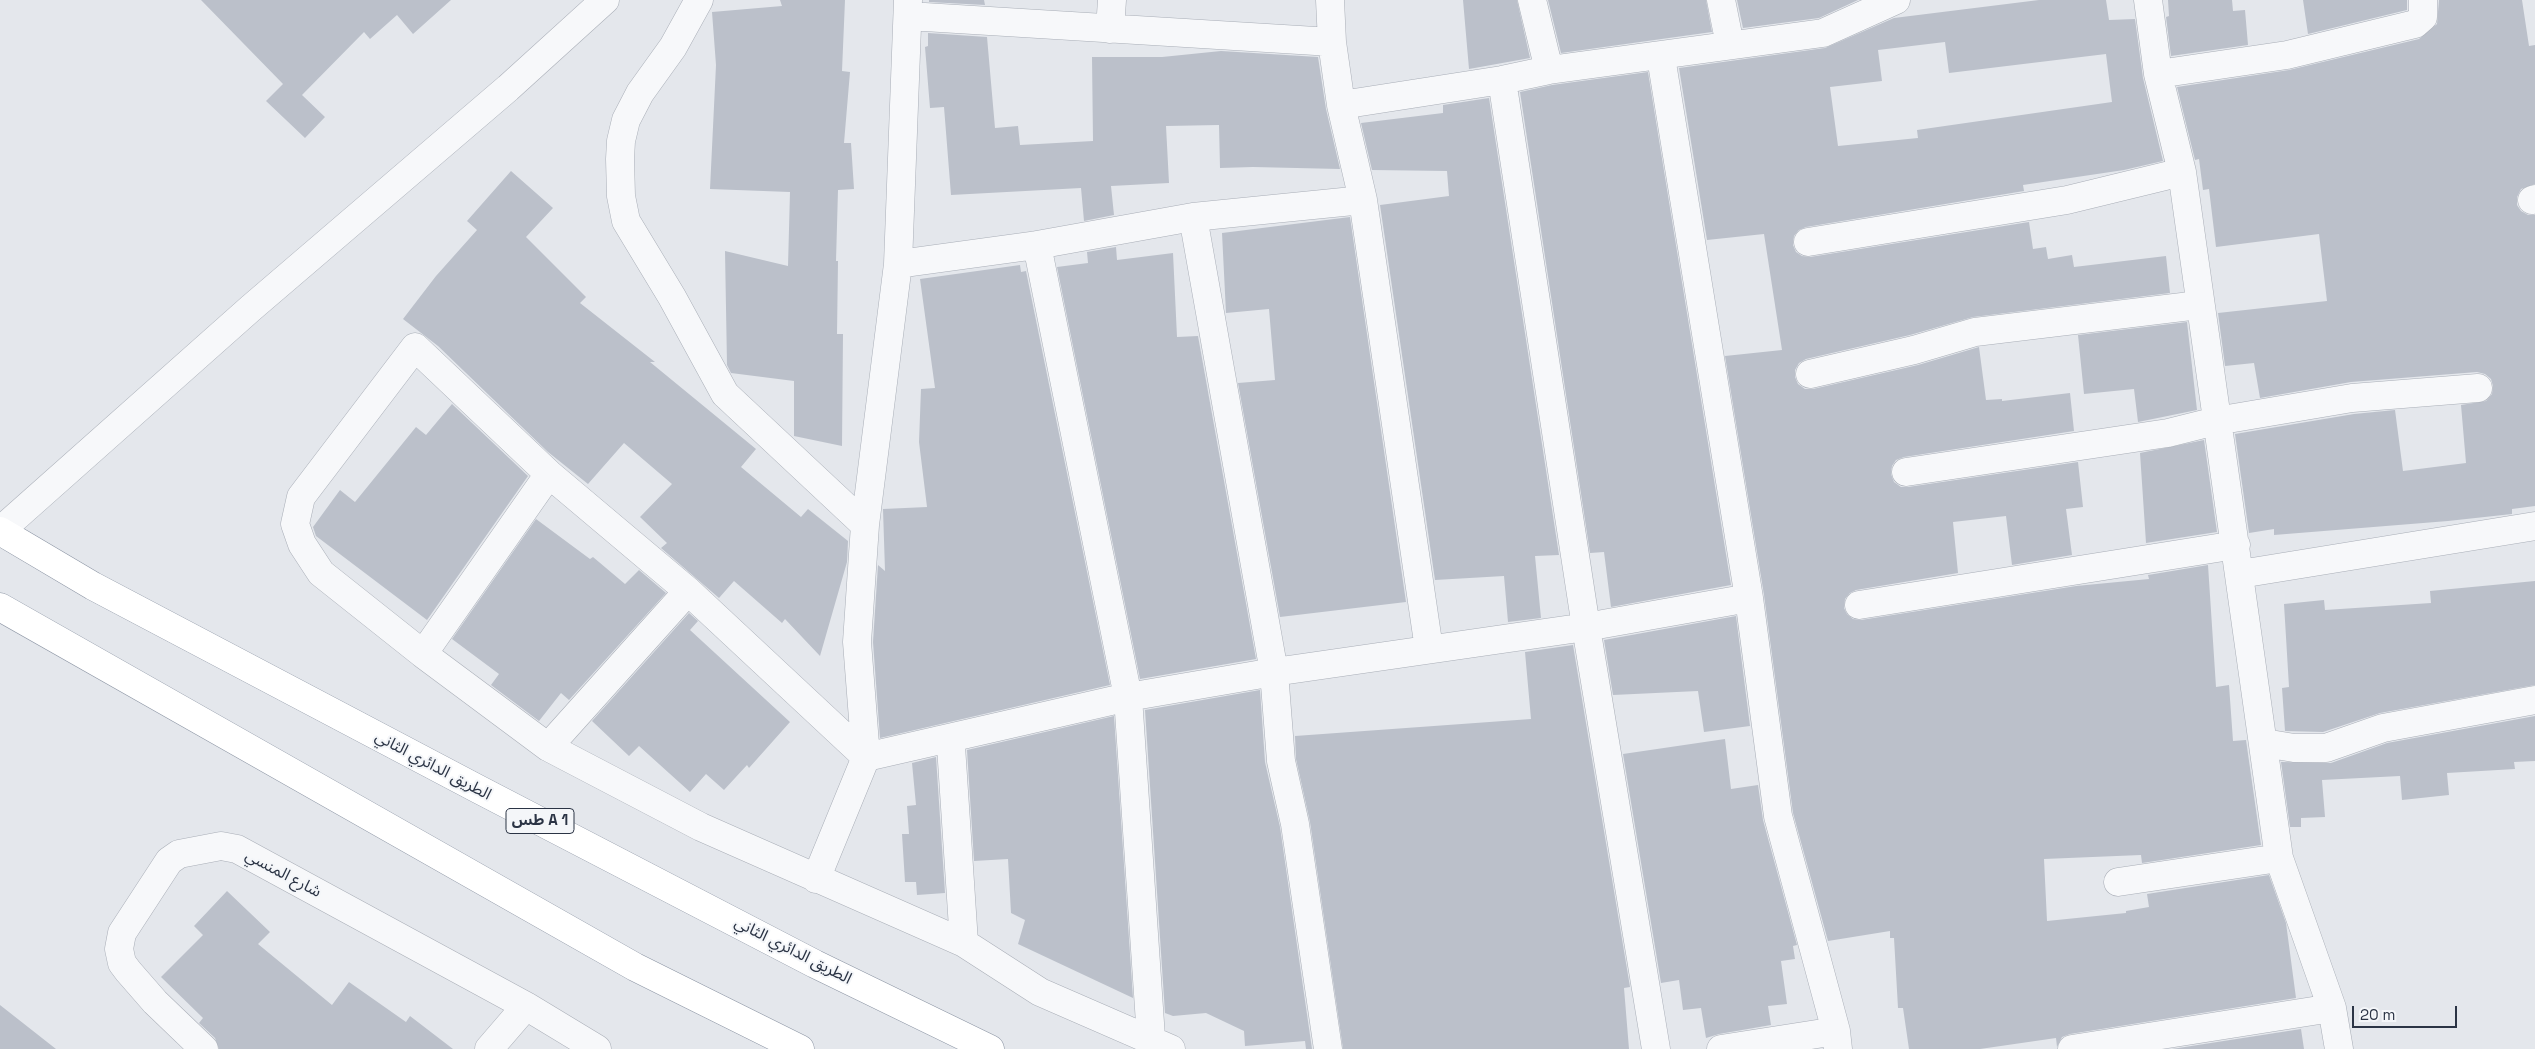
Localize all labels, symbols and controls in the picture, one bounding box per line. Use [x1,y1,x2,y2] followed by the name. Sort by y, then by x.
[372,727,494,805] street label: الطريق الدائري الثاني
[506,808,574,834] road number: طس A 1
[242,846,324,902] street label: شارع المنسي
[731,913,855,989] street label: الطريق الدائري الثاني
[2355,996,2460,1028] scale bar
[2360,1005,2395,1024] text: 20 m

